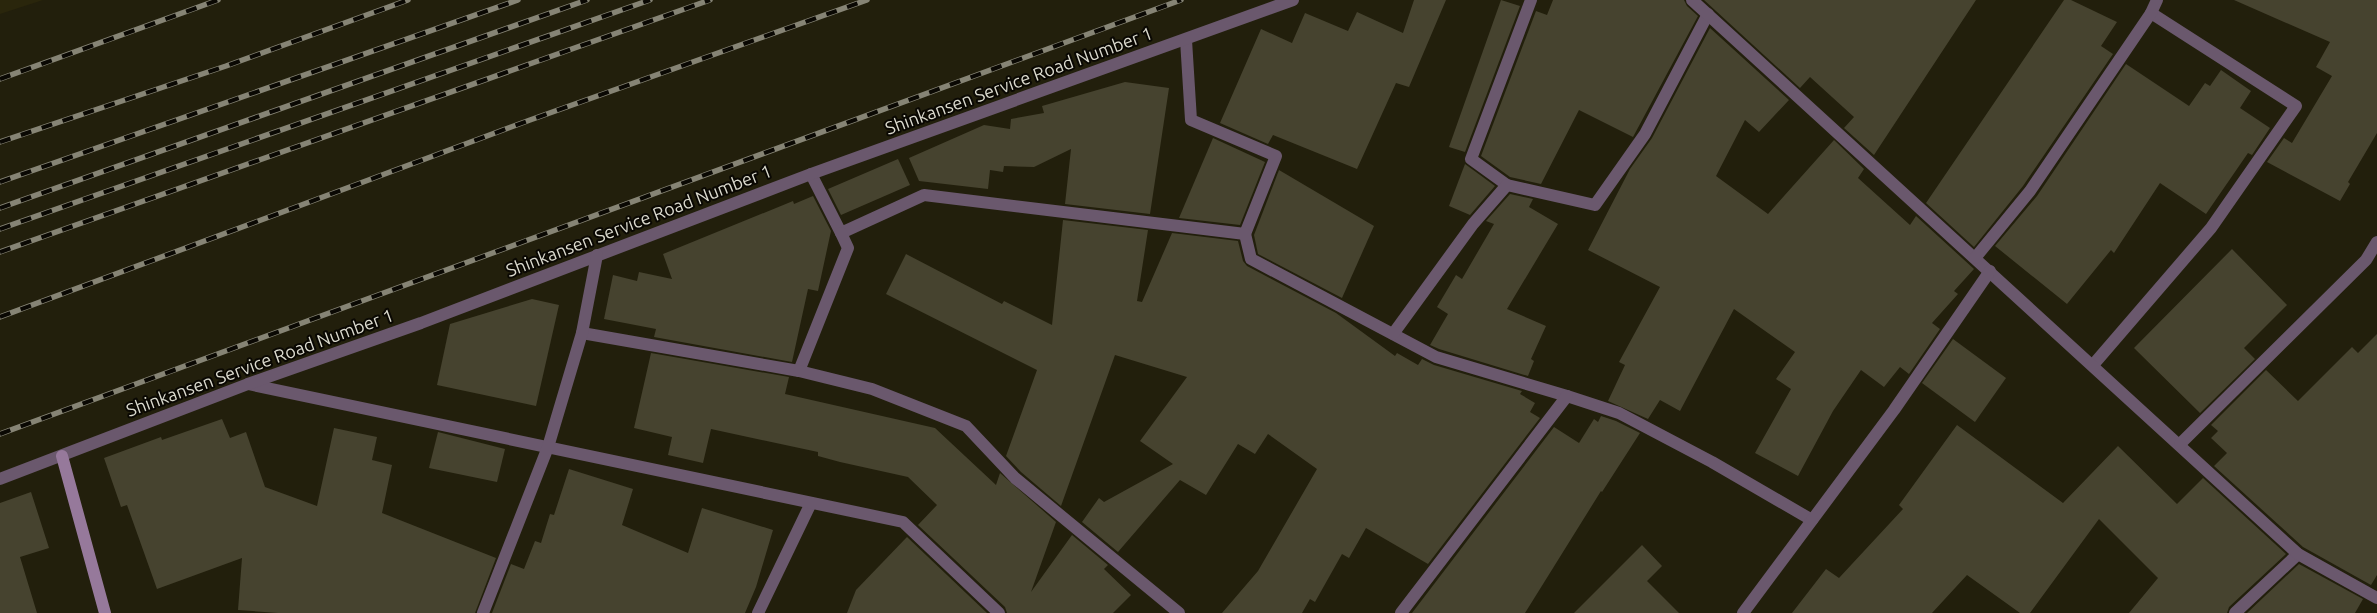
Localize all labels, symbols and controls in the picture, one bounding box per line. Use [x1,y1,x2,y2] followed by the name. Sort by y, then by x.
[882,22,1155,138] street label: Shinkansen Service Road Number 1
[503,160,774,280] street label: Shinkansen Service Road Number 1
[123,304,396,420] street label: Shinkansen Service Road Number 1

